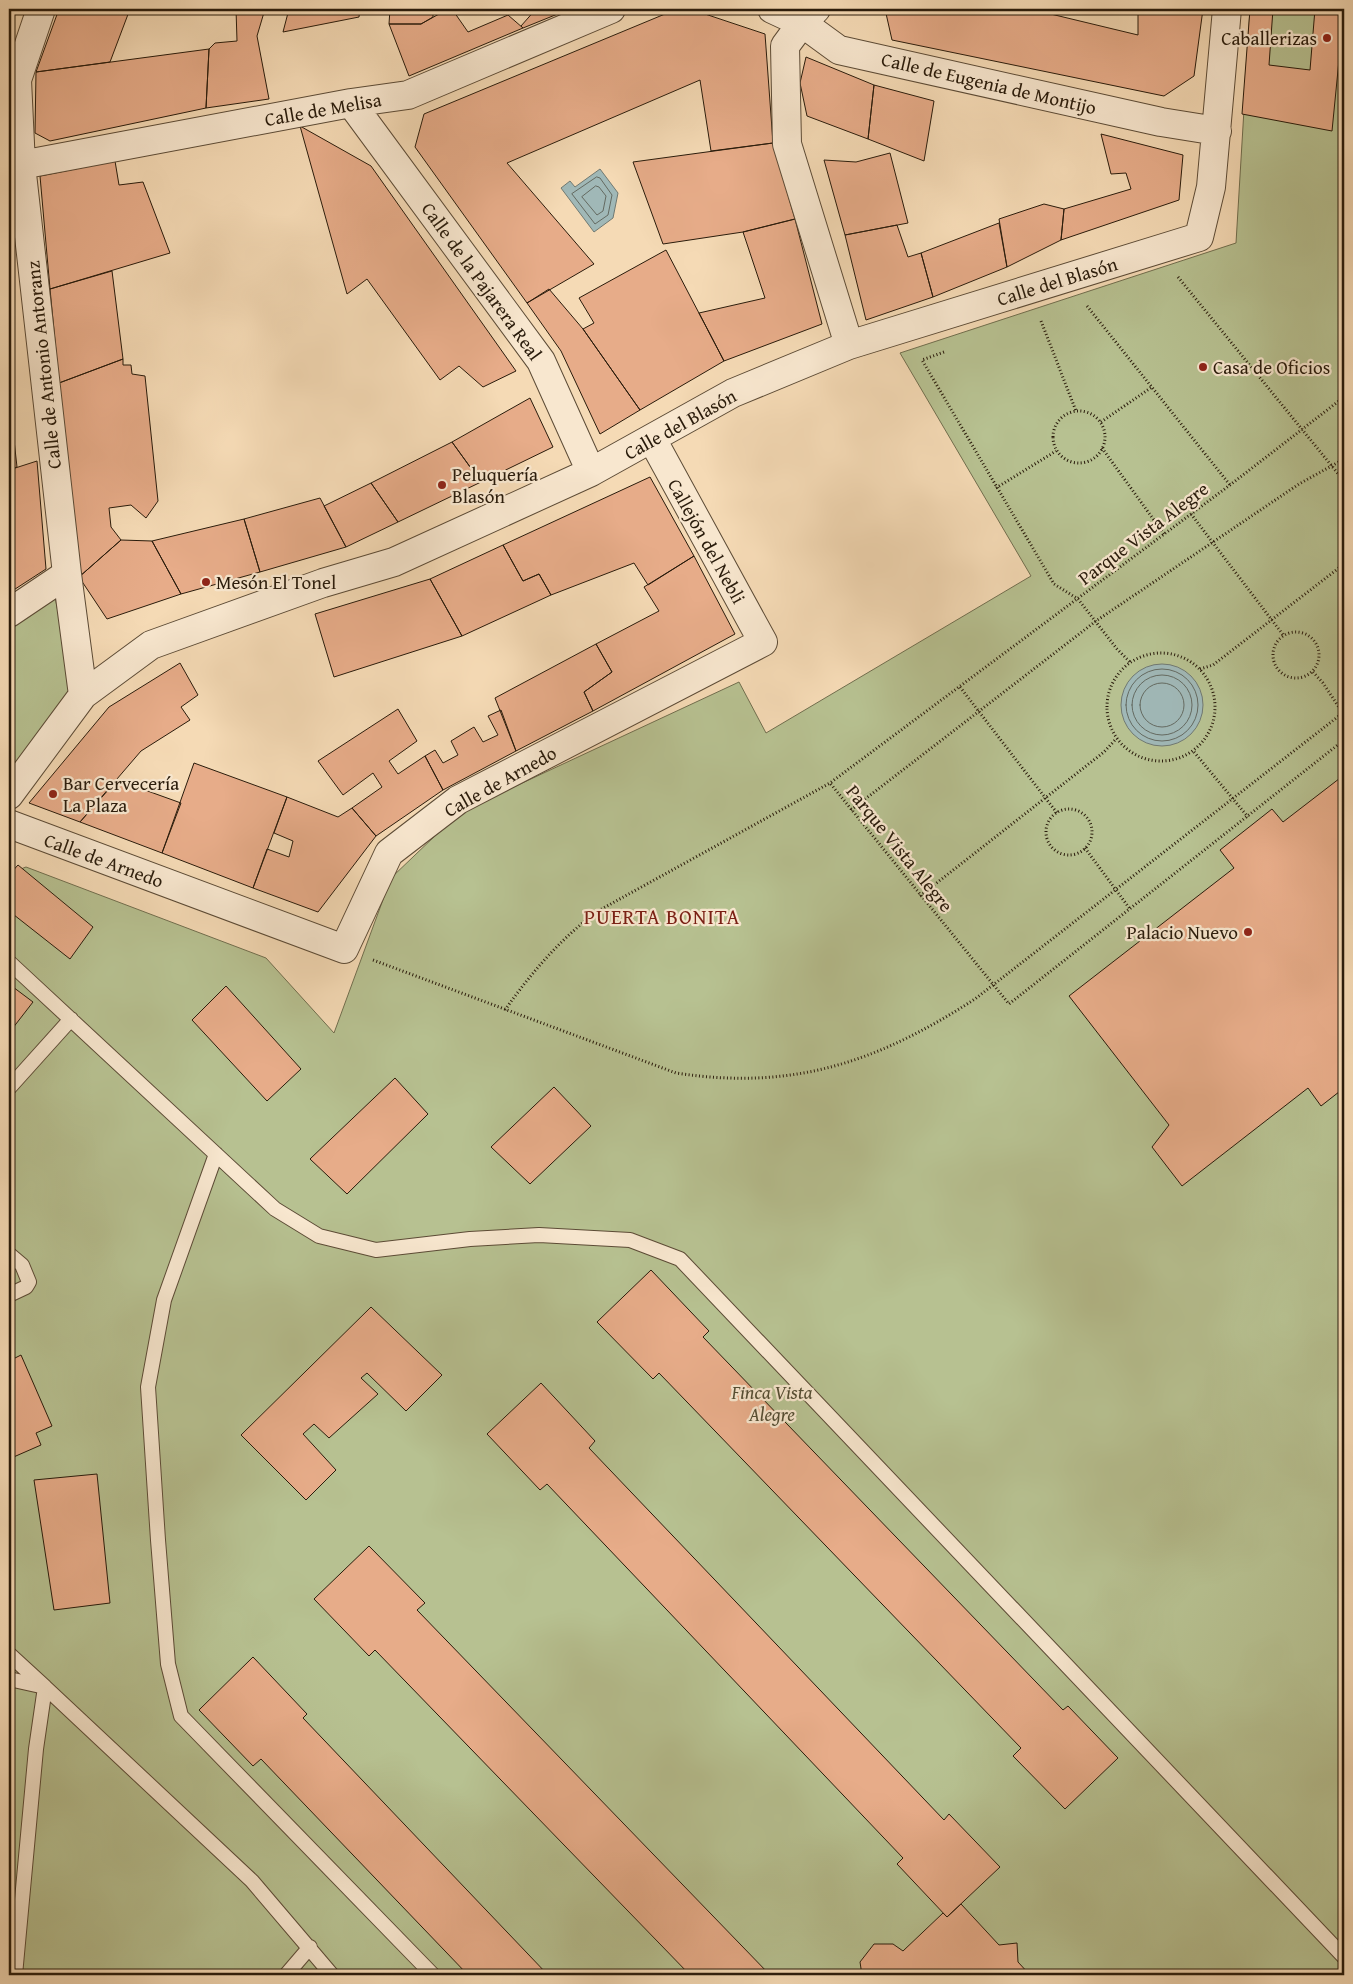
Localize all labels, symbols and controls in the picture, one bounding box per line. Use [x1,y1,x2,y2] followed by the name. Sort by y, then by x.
[1221,24,1317,52] place label: Caballerizas
[1321,32,1333,44] marker: Caballerizas
[879,45,1099,121] street label: Calle de Eugenia de Montijo
[262,85,384,133] street label: Calle de Melisa
[415,196,549,366] street label: Calle de la Pajarera Real
[993,249,1121,313] street label: Calle del Blasón
[18,260,68,470] street label: Calle de Antonio Antoranz
[1213,353,1330,381] place label: Casa de Oficios
[1197,361,1209,373] marker: Casa de Oficios
[619,381,742,466] street label: Calle del Blasón
[452,460,538,510] place label: Peluquería Blasón
[661,473,753,609] street label: Callejón del Nebli
[1072,475,1214,591] street label: Parque Vista Alegre
[436,479,448,491] marker: Peluquería Blasón
[216,568,336,596] place label: Mesón El Tonel
[200,576,212,588] marker: Mesón El Tonel
[439,738,561,824] street label: Calle de Arnedo
[63,769,179,819] place label: Bar Cervecería La Plaza
[840,778,960,918] street label: Parque Vista Alegre
[47,788,59,800] marker: Bar Cervecería La Plaza
[40,825,168,895] street label: Calle de Arnedo
[584,901,740,932] district label: PUERTA BONITA
[1126,918,1238,946] place label: Palacio Nuevo
[1242,926,1254,938] marker: Palacio Nuevo
[731,1378,813,1428] park label: Finca Vista Alegre

